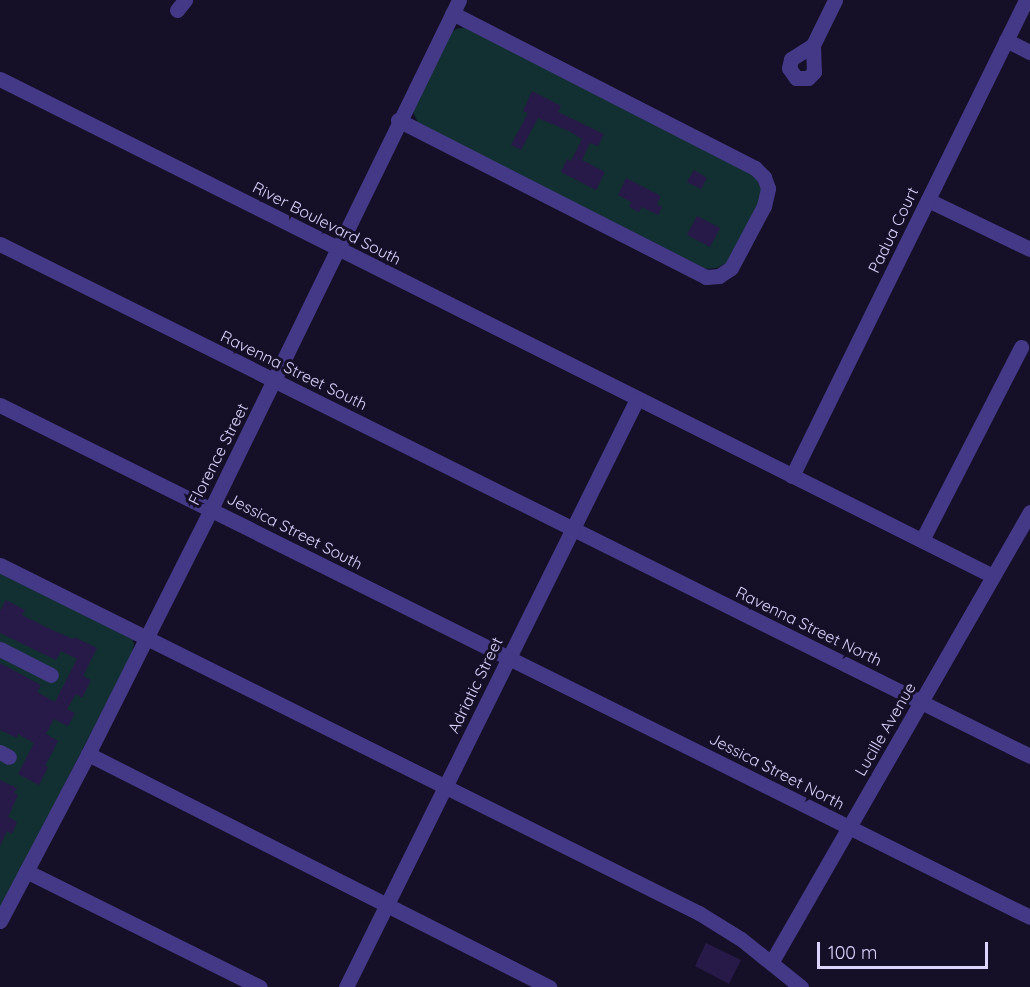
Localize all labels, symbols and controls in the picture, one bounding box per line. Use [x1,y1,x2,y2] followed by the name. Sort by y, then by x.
[250,177,404,269] street label: River Boulevard South
[864,184,922,276] street label: Padua Court
[218,326,370,414] street label: Ravenna Street South
[184,400,252,508] street label: Florence Street
[224,489,366,573] street label: Jessica Street South
[733,582,885,670] street label: Ravenna Street North
[443,634,507,736] street label: Adriatic Street
[851,679,919,779] street label: Lucille Avenue
[706,729,848,813] street label: Jessica Street North
[820,930,991,968] scale bar
[828,941,877,964] text: 100 m

